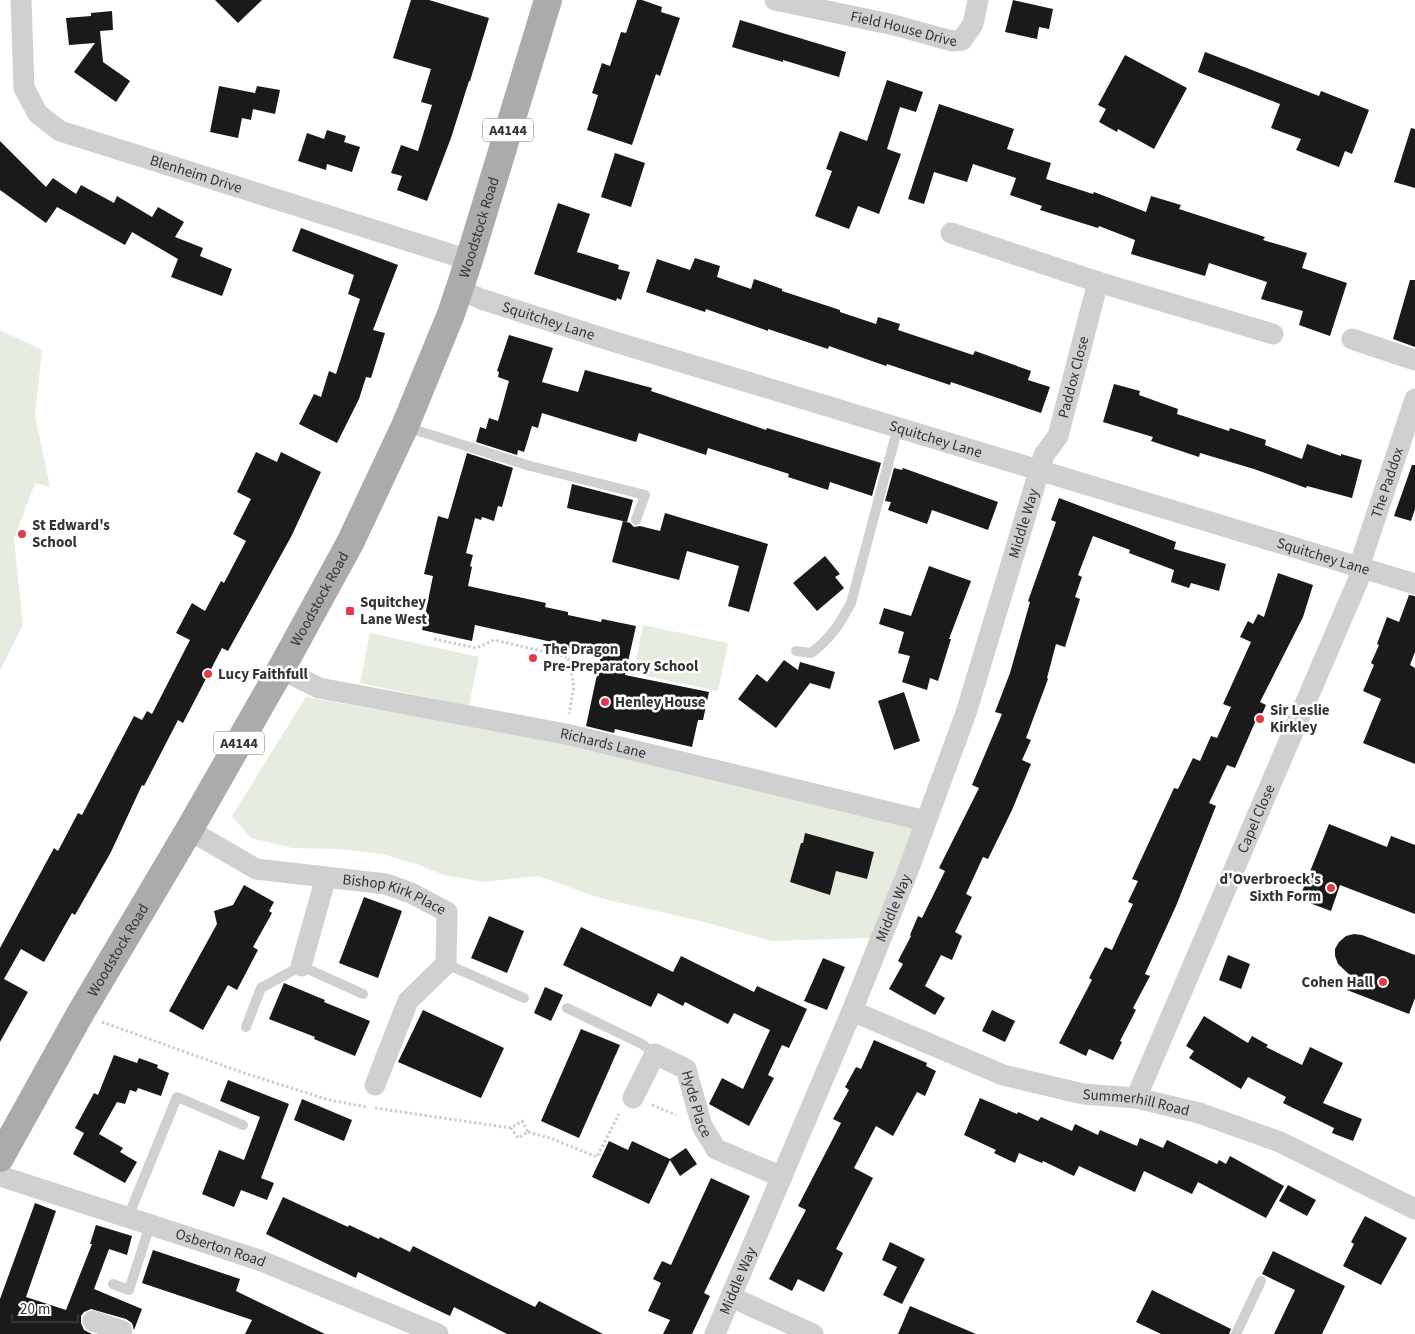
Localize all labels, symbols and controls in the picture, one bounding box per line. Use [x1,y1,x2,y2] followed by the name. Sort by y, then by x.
[848,6,958,52] street label: Field House Drive
[483,118,533,142] road number: A4144
[147,150,245,199] street label: Blenheim Drive
[454,174,505,281] street label: Woodstock Road
[499,296,597,346] street label: Squitchey Lane
[1053,334,1095,420] street label: Paddox Close
[887,415,985,463] street label: Squitchey Lane
[1366,444,1409,521] street label: The Paddox
[1003,486,1044,561] street label: Middle Way
[32,515,110,553] place label: St Edward's School
[16,528,28,540] marker: St Edward's School
[1274,533,1372,581] street label: Squitchey Lane
[285,548,354,650] street label: Woodstock Road
[360,592,427,630] place label: Squitchey Lane West
[344,605,356,617] marker: Squitchey Lane West
[543,639,699,677] place label: The Dragon Pre-Preparatory School
[527,652,539,664] marker: The Dragon Pre-Preparatory School
[218,664,309,685] place label: Lucy Faithfull
[202,668,214,680] marker: Lucy Faithfull
[615,692,706,713] place label: Henley House
[599,696,611,708] marker: Henley House
[1270,700,1330,738] place label: Sir Leslie Kirkley
[1254,713,1266,725] marker: Sir Leslie Kirkley
[558,723,648,764] street label: Richards Lane
[214,731,264,754] road number: A4144
[1232,781,1280,857] street label: Capel Close
[341,869,449,921] street label: Bishop Kirk Place
[1220,869,1321,907] place label: d'Overbroeck's Sixth Form
[871,871,917,945] street label: Middle Way
[1325,882,1337,894] marker: d'Overbroeck's Sixth Form
[83,900,154,1001] street label: Woodstock Road
[1301,972,1374,993] place label: Cohen Hall
[1377,976,1389,988] marker: Cohen Hall
[676,1068,717,1142] street label: Hyde Place
[1082,1084,1192,1121] street label: Summerhill Road
[173,1224,269,1273] street label: Osberton Road
[714,1244,762,1318] street label: Middle Way
[12,1292,79,1324] scale bar
[20,1299,50,1320] text: 20 m

